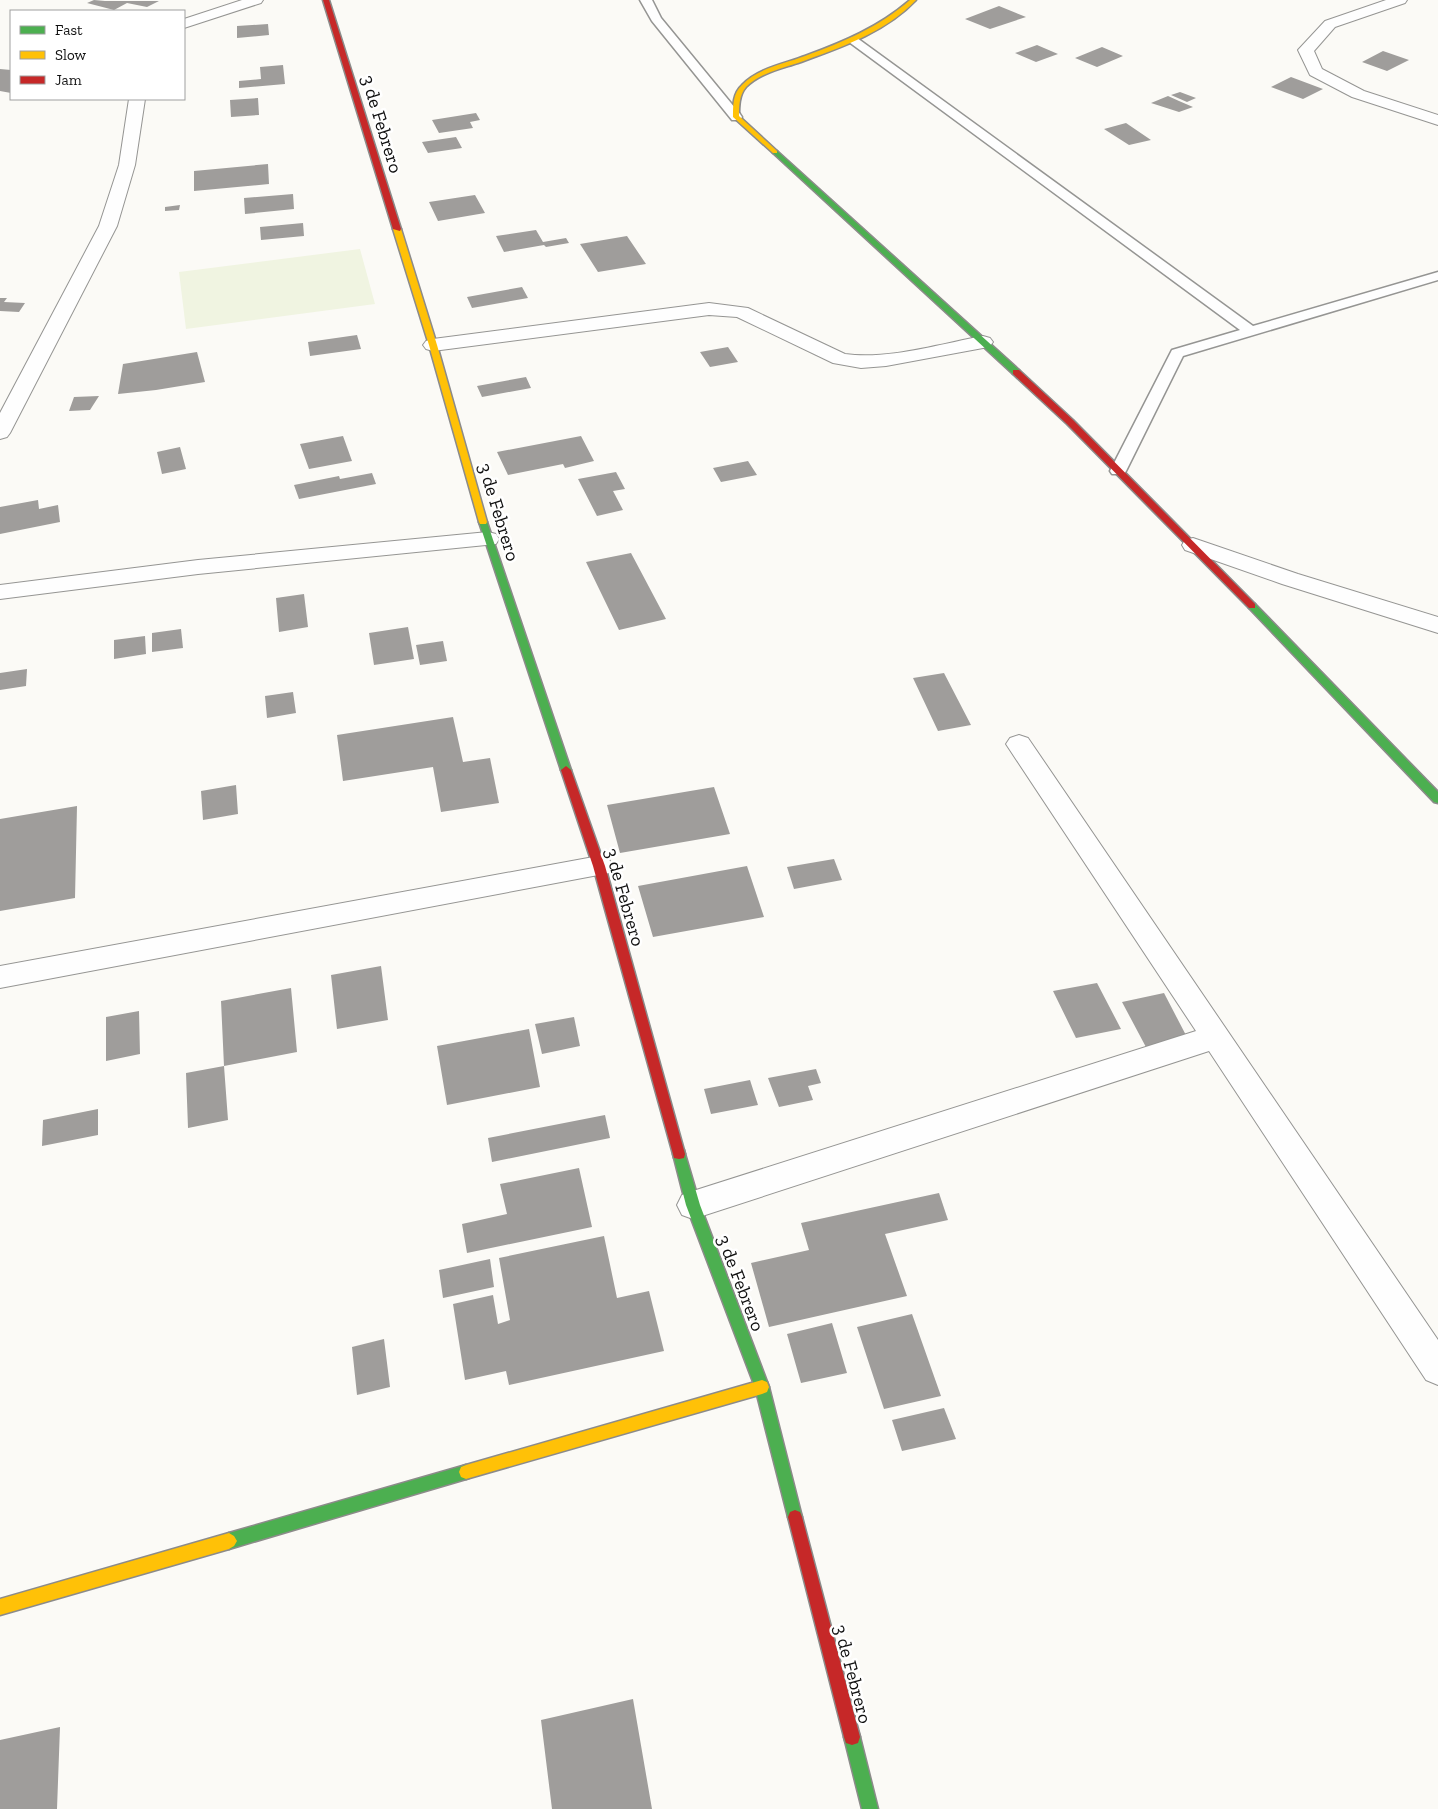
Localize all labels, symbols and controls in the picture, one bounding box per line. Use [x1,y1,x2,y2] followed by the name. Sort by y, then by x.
[10,10,185,100] legend
[55,21,83,39] text: Fast
[55,46,87,64] text: Slow
[55,71,82,89] text: Jam
[356,72,408,176] street label: 3 de Febrero
[473,460,525,564] street label: 3 de Febrero
[600,845,650,949] street label: 3 de Febrero
[712,1232,770,1335] street label: 3 de Febrero
[829,1622,877,1726] street label: 3 de Febrero

